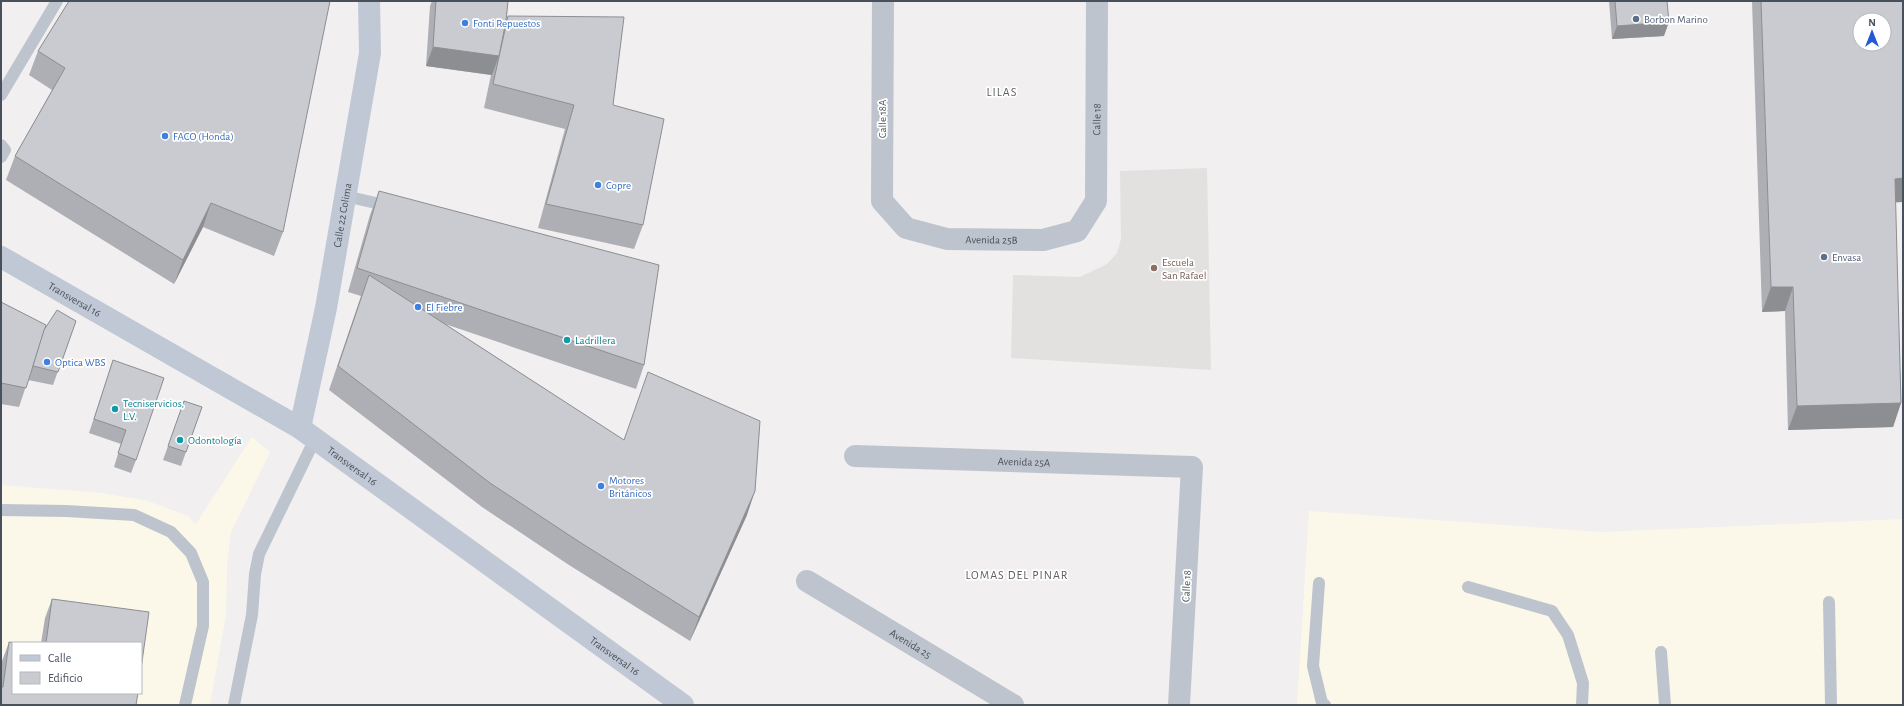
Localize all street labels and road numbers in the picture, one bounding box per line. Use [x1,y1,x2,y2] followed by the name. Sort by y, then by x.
[877,99,888,138] street label: Calle 18A
[1091,103,1102,135] street label: Calle 18
[332,182,353,248] street label: Calle 22 Colima
[965,234,1018,246] street label: Avenida 25B
[46,280,103,319] street label: Transversal 16
[325,445,379,488] street label: Transversal 16
[997,456,1051,468] street label: Avenida 25A
[1180,570,1193,602] street label: Calle 18
[888,627,933,661] street label: Avenida 25
[588,634,642,678] street label: Transversal 16

